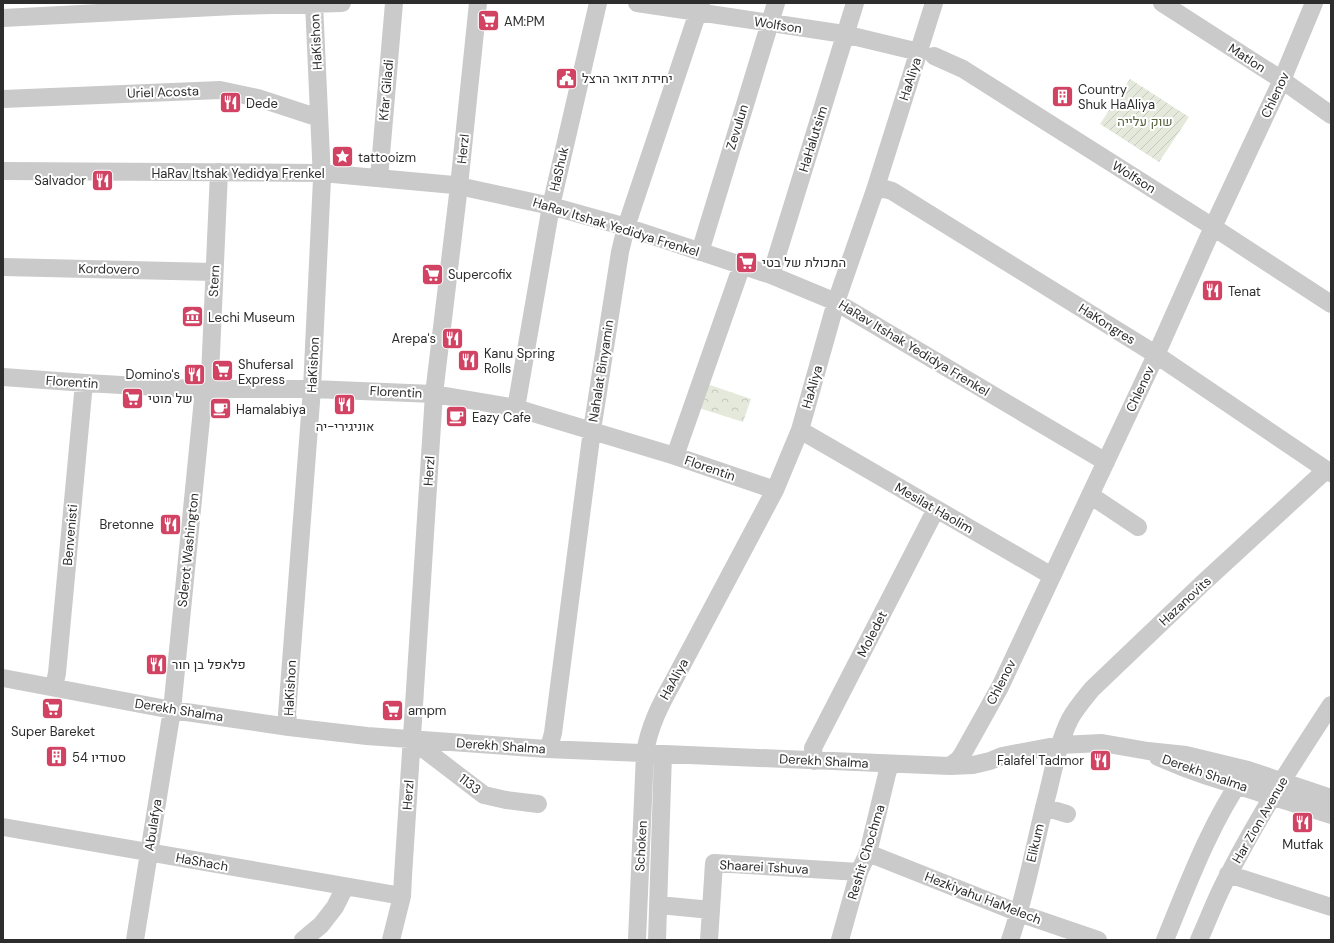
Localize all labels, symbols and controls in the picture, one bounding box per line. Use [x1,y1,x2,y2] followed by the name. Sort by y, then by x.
[476,8,502,34] supermarket icon: AM:PM
[504,13,545,30] place label: AM:PM
[753,13,803,37] street label: Wolfson
[306,14,326,70] street label: HaKishon
[1225,40,1269,76] street label: Matlon
[895,55,925,103] street label: HaAliya
[375,59,397,121] street label: Kfar Giladi
[554,65,580,91] public building icon: יחידת דואר הרצל
[1257,69,1293,121] street label: Chlenov
[582,70,673,87] place label: יחידת דואר הרצל
[1078,81,1155,113] place label: Country Shuk HaAliya
[127,82,199,102] street label: Uriel Acosta
[1050,83,1076,109] building icon: Country Shuk HaAliya
[217,90,243,116] restaurant icon: Dede
[246,95,278,112] place label: Dede
[722,102,752,152] street label: Zevulun
[795,104,831,174] street label: HaHalutsim
[1117,113,1173,130] park label: שוק עלייה
[453,133,473,165] street label: Herzl
[329,144,355,170] place icon: tattooizm
[546,145,572,193] street label: HaShuk
[358,149,416,166] place label: tattooizm
[1109,157,1159,197] street label: Wolfson
[151,165,325,182] street label: HaRav Itshak Yedidya Frenkel
[89,167,115,193] restaurant icon: Salvador
[34,172,86,189] place label: Salvador
[531,194,701,260] street label: HaRav Itshak Yedidya Frenkel
[734,249,760,275] supermarket icon: המכולת של בטי
[762,254,846,271] place label: המכולת של בטי
[78,260,140,278] street label: Kordovero
[420,261,446,287] supermarket icon: Supercofix
[205,265,223,297] street label: Stern
[448,266,513,283] place label: Supercofix
[1199,278,1225,304] restaurant icon: Tenat
[1228,283,1261,300] place label: Tenat
[835,296,993,400] street label: HaRav Itshak Yedidya Frenkel
[1075,300,1139,348] street label: HaKongres
[179,304,205,330] museum icon: Lechi Museum
[208,309,295,326] place label: Lechi Museum
[585,319,617,423] street label: Nahalat Binyamin
[439,325,465,351] restaurant icon: Arepa's
[392,330,436,347] place label: Arepa's
[303,337,323,393] street label: HaKishon
[484,345,555,377] place label: Kanu Spring Rolls
[456,347,482,373] restaurant icon: Kanu Spring Rolls
[238,356,293,388] place label: Shufersal Express
[210,358,236,384] supermarket icon: Shufersal Express
[182,361,208,387] restaurant icon: Domino's
[798,363,826,411] street label: HaAliya
[1122,363,1158,415] street label: Chlenov
[125,366,180,383] place label: Domino's
[45,372,99,392] street label: Florentin
[369,382,423,402] street label: Florentin
[120,385,146,411] supermarket icon: של מוטי
[148,390,192,407] place label: של מוטי
[332,391,358,417] restaurant icon: אוניגירי-יה
[207,396,233,422] cafe icon: Hamalabiya
[236,401,306,418] place label: Hamalabiya
[443,404,469,430] cafe icon: Eazy Cafe
[472,409,531,426] place label: Eazy Cafe
[316,418,374,435] place label: אוניגירי-יה
[682,451,738,485] street label: Florentin
[419,455,439,487] street label: Herzl
[892,479,976,537] street label: Mesilat Haolim
[174,492,202,608] street label: Sderot Washington
[59,504,81,566] street label: Benvenisti
[157,511,183,537] restaurant icon: Bretonne
[100,516,154,533] place label: Bretonne
[1155,572,1215,630] street label: Hazanovits
[853,608,891,660] street label: Moledet
[144,651,170,677] restaurant icon: פלאפל בן חור
[656,655,692,703] street label: HaAliya
[172,656,246,673] place label: פלאפל בן חור
[982,656,1020,708] street label: Chlenov
[280,660,300,716] street label: HaKishon
[134,695,224,725] street label: Derekh Shalma
[40,696,66,722] supermarket icon: Super Bareket
[379,697,405,723] supermarket icon: ampm
[408,702,446,719] place label: ampm
[11,723,95,740] place label: Super Bareket
[456,734,546,758] street label: Derekh Shalma
[43,744,69,770] building icon: סטודיו 54
[1087,747,1113,773] restaurant icon: Falafel Tadmor
[72,749,126,766] place label: סטודיו 54
[779,750,869,772] street label: Derekh Shalma
[1160,750,1250,796] street label: Derekh Shalma
[997,752,1084,769] place label: Falafel Tadmor
[456,770,484,798] street label: 1133
[1228,774,1292,866] street label: Har Zion Avenue
[398,779,418,811] street label: Herzl
[140,798,166,852] street label: Abulafya
[843,802,889,902] street label: Reshit Chochma
[1290,809,1316,835] restaurant icon: Mutfak
[631,820,651,872] street label: Schoken
[1022,822,1048,864] street label: Elikum
[1282,836,1324,853] place label: Mutfak
[174,849,230,875] street label: HaShach
[719,856,809,878] street label: Shaarei Tshuva
[922,868,1044,928] street label: Hezkiyahu HaMelech

